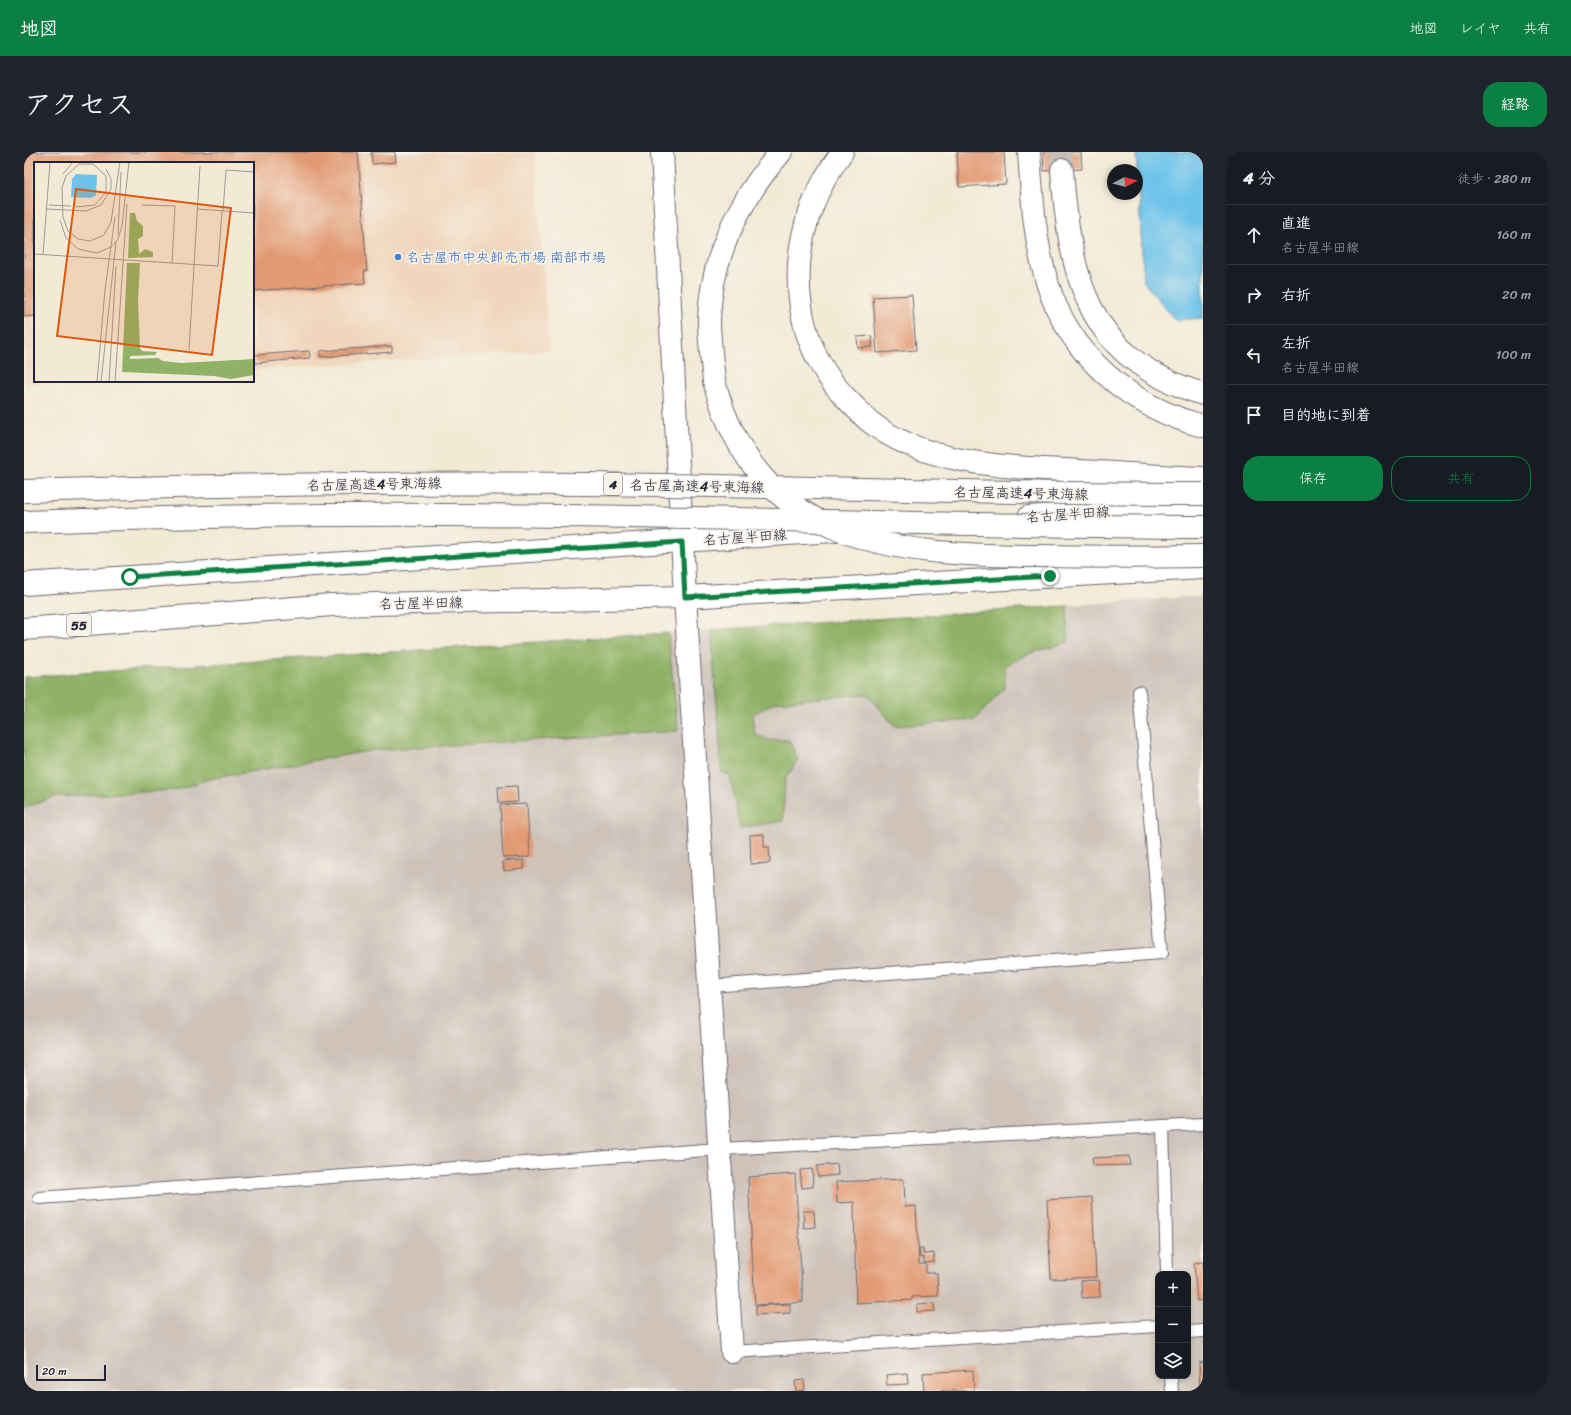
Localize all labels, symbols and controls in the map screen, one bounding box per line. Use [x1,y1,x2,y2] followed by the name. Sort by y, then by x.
[20,12,58,45] text: 地図
[1410,16,1438,41] text: 地図
[1460,16,1501,41] text: レイヤ
[1523,16,1551,41] text: 共有
[24,80,134,129] text: アクセス
[1483,82,1547,127] button: 経路
[34,162,254,382] inset map
[1243,163,1275,193] text: 4 分
[1107,164,1143,200] north arrow
[1458,167,1531,190] text: 徒歩 · 280 m
[1281,210,1311,236] text: 直進
[1496,223,1531,246] text: 160 m
[1243,224,1265,246] icon: ahead
[1281,236,1359,259] text: 名古屋半田線
[406,245,606,270] place label: 名古屋市中央卸売市場 南部市場
[393,252,403,262] marker: 名古屋市中央卸売市場 南部市場
[1281,282,1311,308] text: 右折
[1502,283,1531,306] text: 20 m
[1243,284,1265,306] icon: right
[1281,330,1311,356] text: 左折
[1496,343,1531,366] text: 100 m
[1243,344,1265,366] icon: left
[1281,356,1359,379] text: 名古屋半田線
[1281,402,1371,428] text: 目的地に到着
[1243,404,1265,426] icon: arrive
[1243,456,1383,501] button: 保存
[1391,456,1531,501] button: 共有
[306,471,442,498] street label: 名古屋高速4号東海線
[604,473,622,495] road number: 4
[629,473,765,500] street label: 名古屋高速4号東海線
[953,480,1089,507] street label: 名古屋高速4号東海線
[1025,499,1111,530] street label: 名古屋半田線
[702,522,788,553] street label: 名古屋半田線
[1041,567,1059,585] route end
[121,568,139,586] route start
[379,590,463,617] street label: 名古屋半田線
[67,614,91,636] road number: 55
[1155,1271,1191,1379] map controls
[1155,1271,1191,1307] button: +
[1155,1307,1191,1343] button: −
[1155,1343,1191,1379] button: layers
[42,1362,67,1381] text: 20 m
[36,1363,106,1382] scale bar

